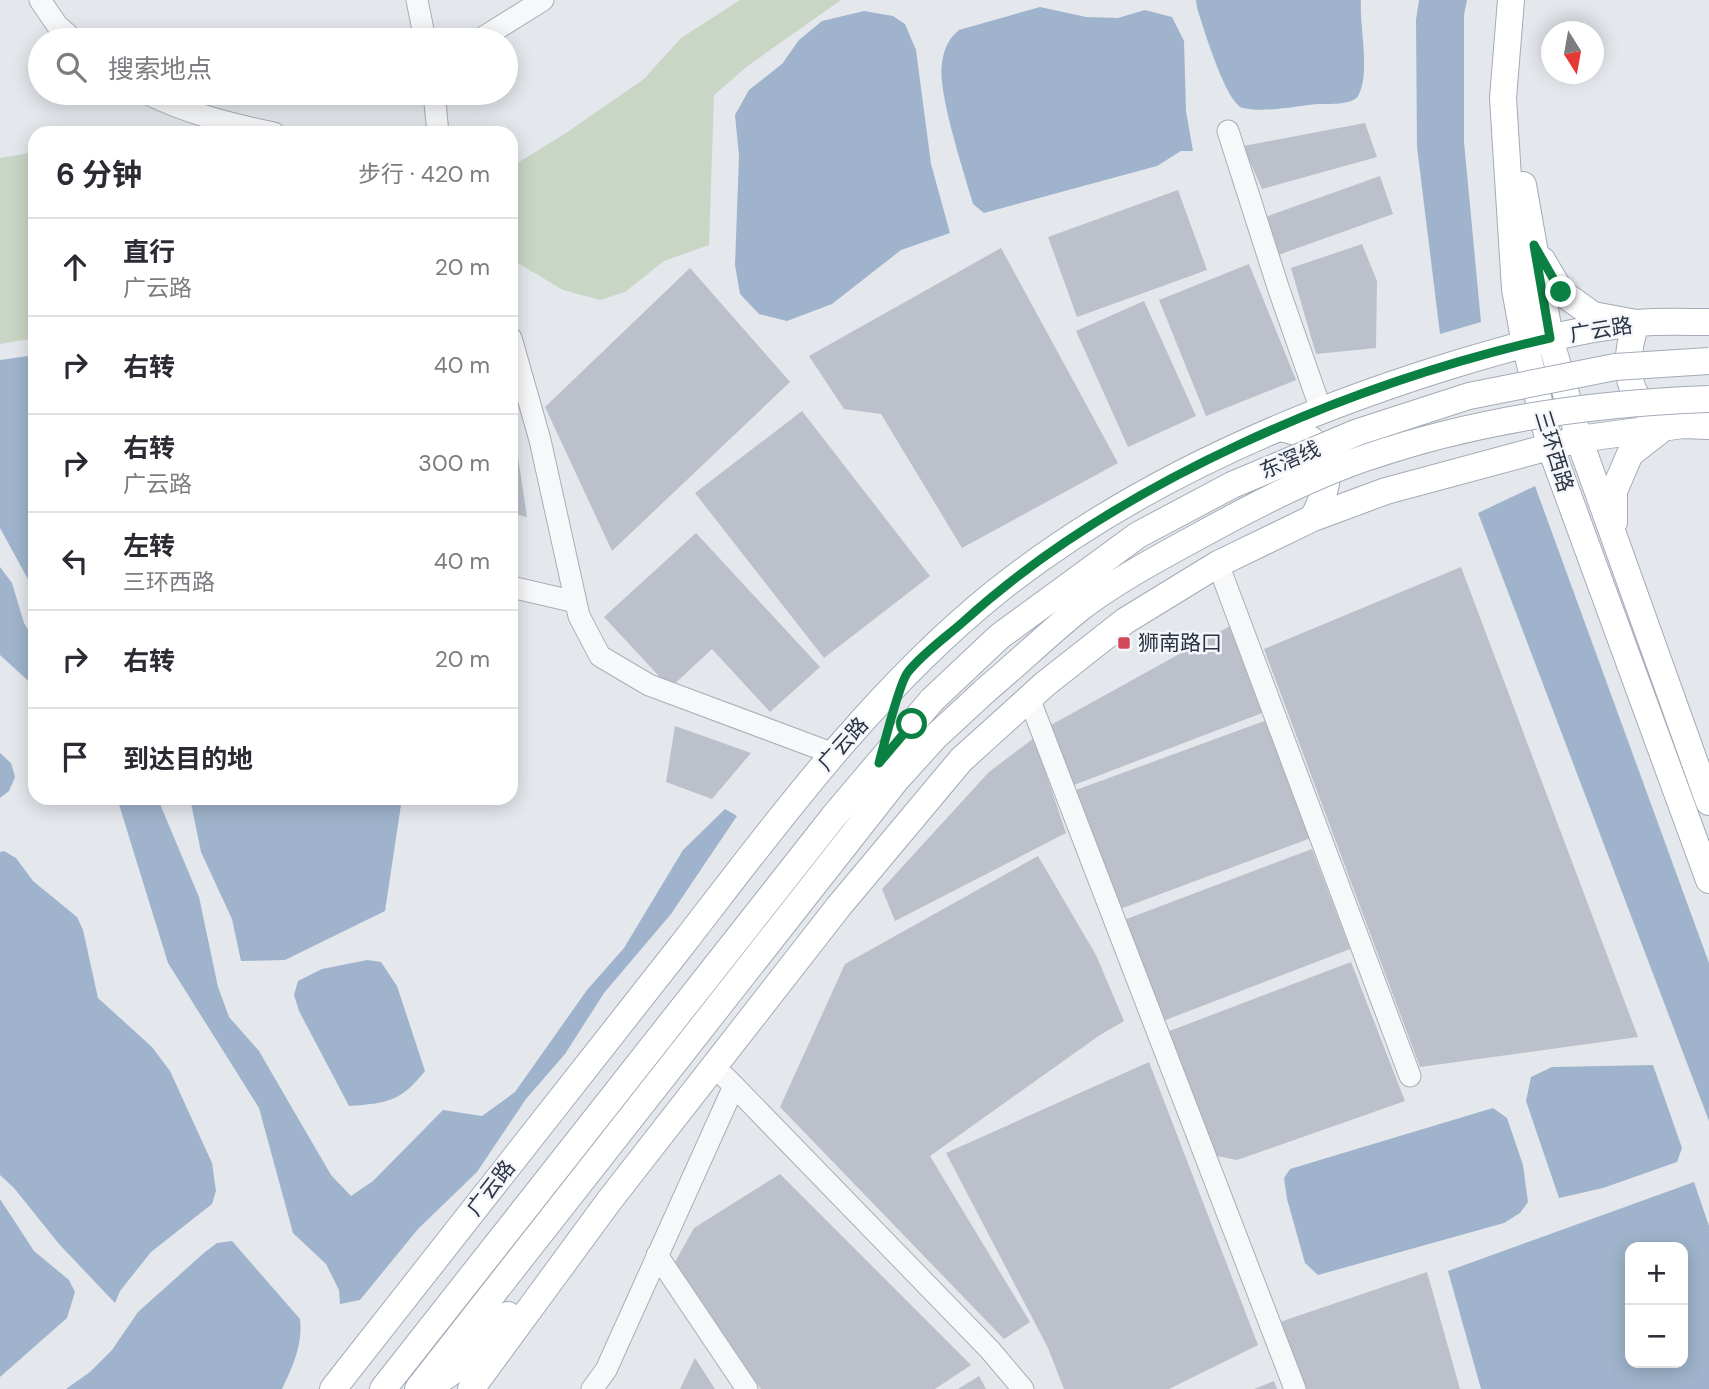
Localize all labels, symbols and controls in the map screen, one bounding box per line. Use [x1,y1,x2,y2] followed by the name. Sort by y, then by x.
[1541,21,1604,84] north arrow
[28,28,518,105] search box
[52,48,90,86] icon: search
[108,52,212,86] text: 搜索地点
[56,155,142,194] text: 6 分钟
[358,159,490,189] text: 步行 · 420 m
[123,235,175,269] text: 直行
[56,248,94,286] icon: ahead
[435,252,490,282] text: 20 m
[123,273,192,303] text: 广云路
[1545,276,1576,307] route end
[1568,311,1634,349] street label: 广云路
[56,346,94,384] icon: right
[123,350,175,384] text: 右转
[434,350,490,380] text: 40 m
[1528,407,1580,495] street label: 三环西路
[123,431,175,465] text: 右转
[1256,435,1324,485] street label: 东滘线
[56,444,94,482] icon: right
[418,448,490,478] text: 300 m
[123,469,192,499] text: 广云路
[123,529,175,563] text: 左转
[56,542,94,580] icon: left
[434,546,490,576] text: 40 m
[123,567,215,597] text: 三环西路
[1138,629,1222,657] place label: 狮南路口
[1116,635,1132,651] marker: 狮南路口
[56,640,94,678] icon: right
[123,644,175,678] text: 右转
[435,644,490,674] text: 20 m
[896,708,927,739] route start
[812,711,874,777] street label: 广云路
[56,738,94,776] icon: arrive
[123,742,253,776] text: 到达目的地
[461,1155,521,1221] street label: 广云路
[1625,1242,1688,1368] map controls
[1625,1242,1688,1305] button: +
[1625,1305,1688,1368] button: −

